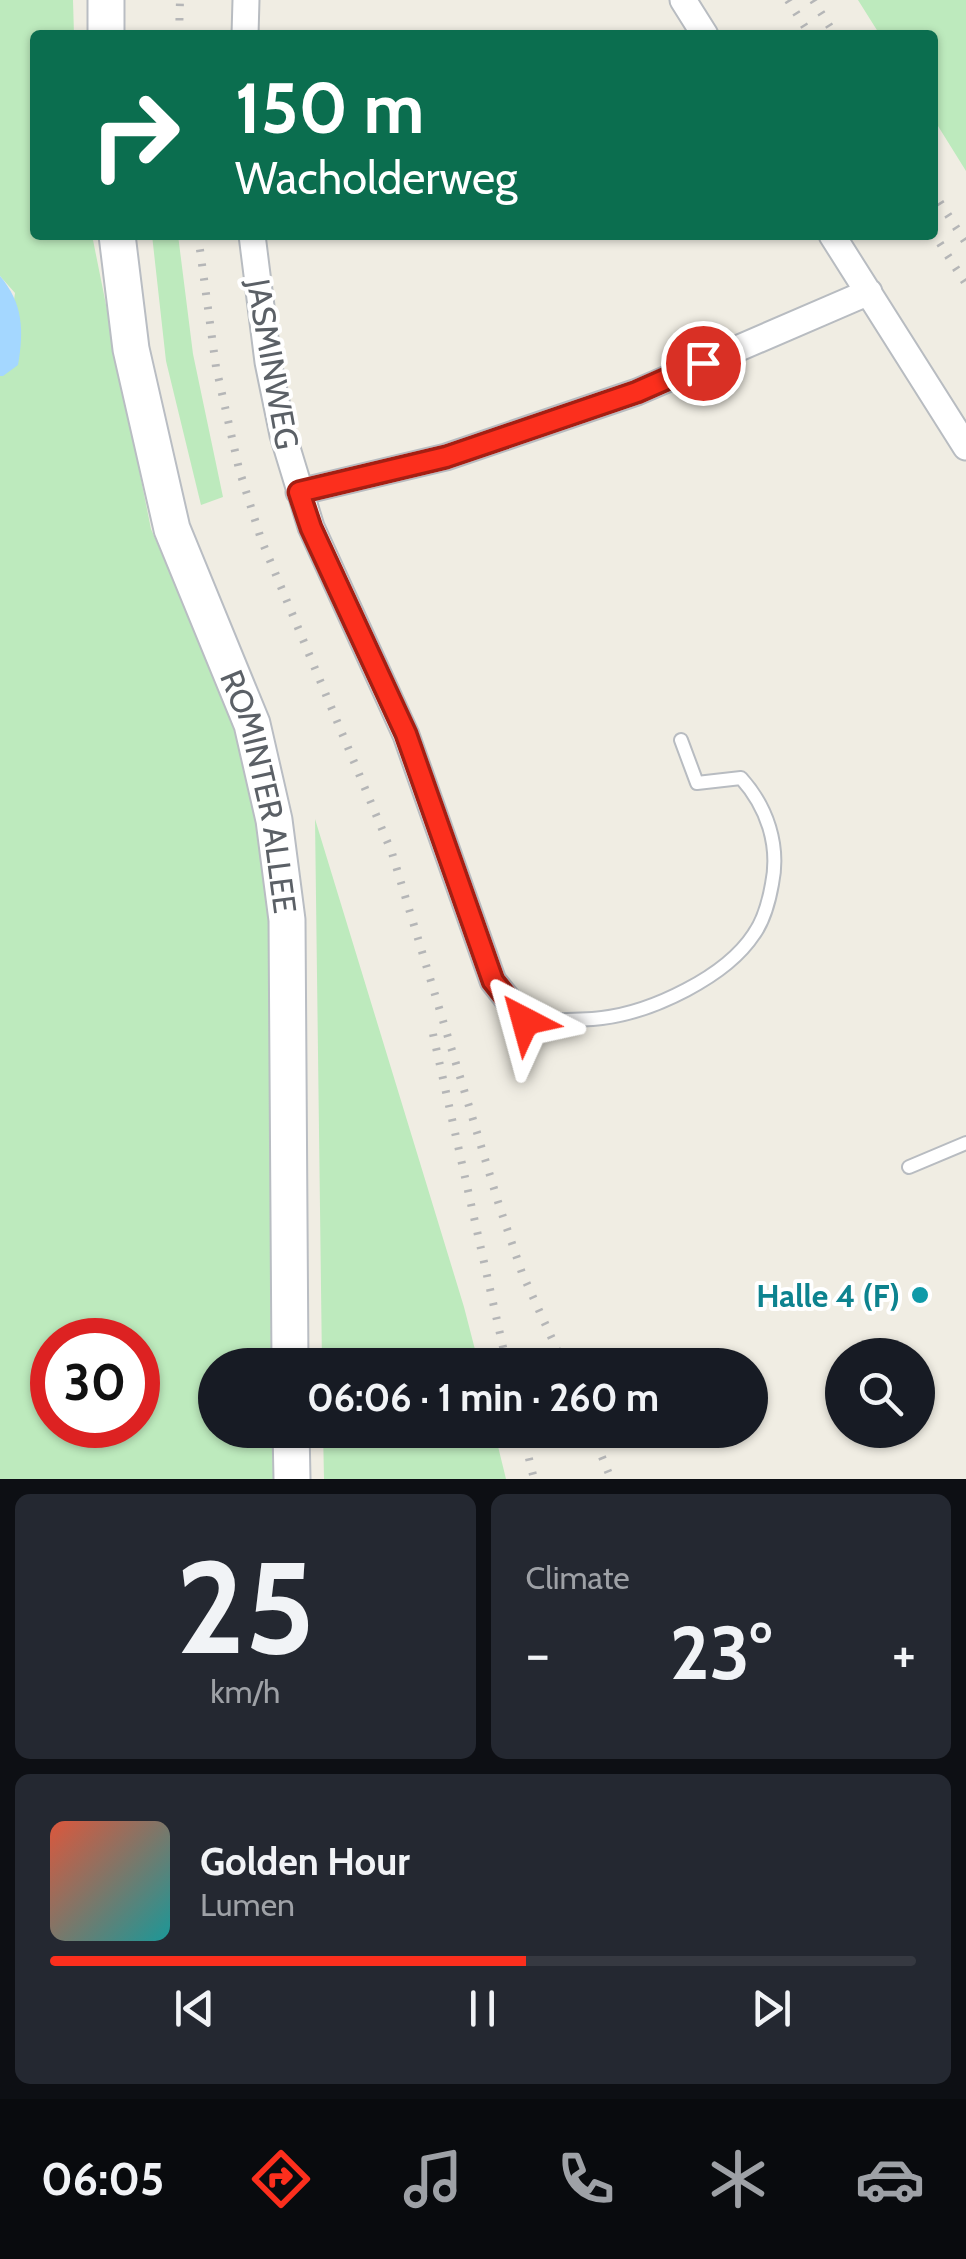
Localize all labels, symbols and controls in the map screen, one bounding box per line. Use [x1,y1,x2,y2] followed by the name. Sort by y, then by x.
[235,65,424,151] text: 150 m
[70,70,200,200] icon: right
[235,151,517,205] text: Wacholderweg
[239,275,307,452] street label: JASMINWEG
[661,321,746,406] pin
[676,336,731,391] icon: arrive
[212,664,305,915] street label: ROMINTER ALLEE
[473,969,577,1073] position arrow
[756,1276,900,1315] place label: Halle 4 (F)
[909,1284,931,1306] marker: Halle 4 (F)
[30,1318,160,1448] speed limit sign: 30
[825,1338,935,1448] map controls
[825,1338,935,1448] button: search
[307,1374,659,1421] text: 06:06 · 1 min · 260 m
[176,1528,315,1686] text: 25
[526,1558,630,1597] text: Climate
[670,1607,772,1698] text: 23°
[526,1620,550,1687] text: −
[892,1620,916,1687] text: +
[210,1672,280,1711] text: km/h
[200,1838,410,1885] text: Golden Hour
[200,1885,295,1924] text: Lumen
[167,1981,222,2036] icon: previous
[455,1981,510,2036] icon: pause
[744,1981,799,2036] icon: next
[246,2144,316,2214] icon: directions
[398,2144,468,2214] icon: music
[551,2144,621,2214] icon: phone
[703,2144,773,2214] icon: climate
[855,2144,925,2214] icon: car
[41,2152,164,2206] text: 06:05

